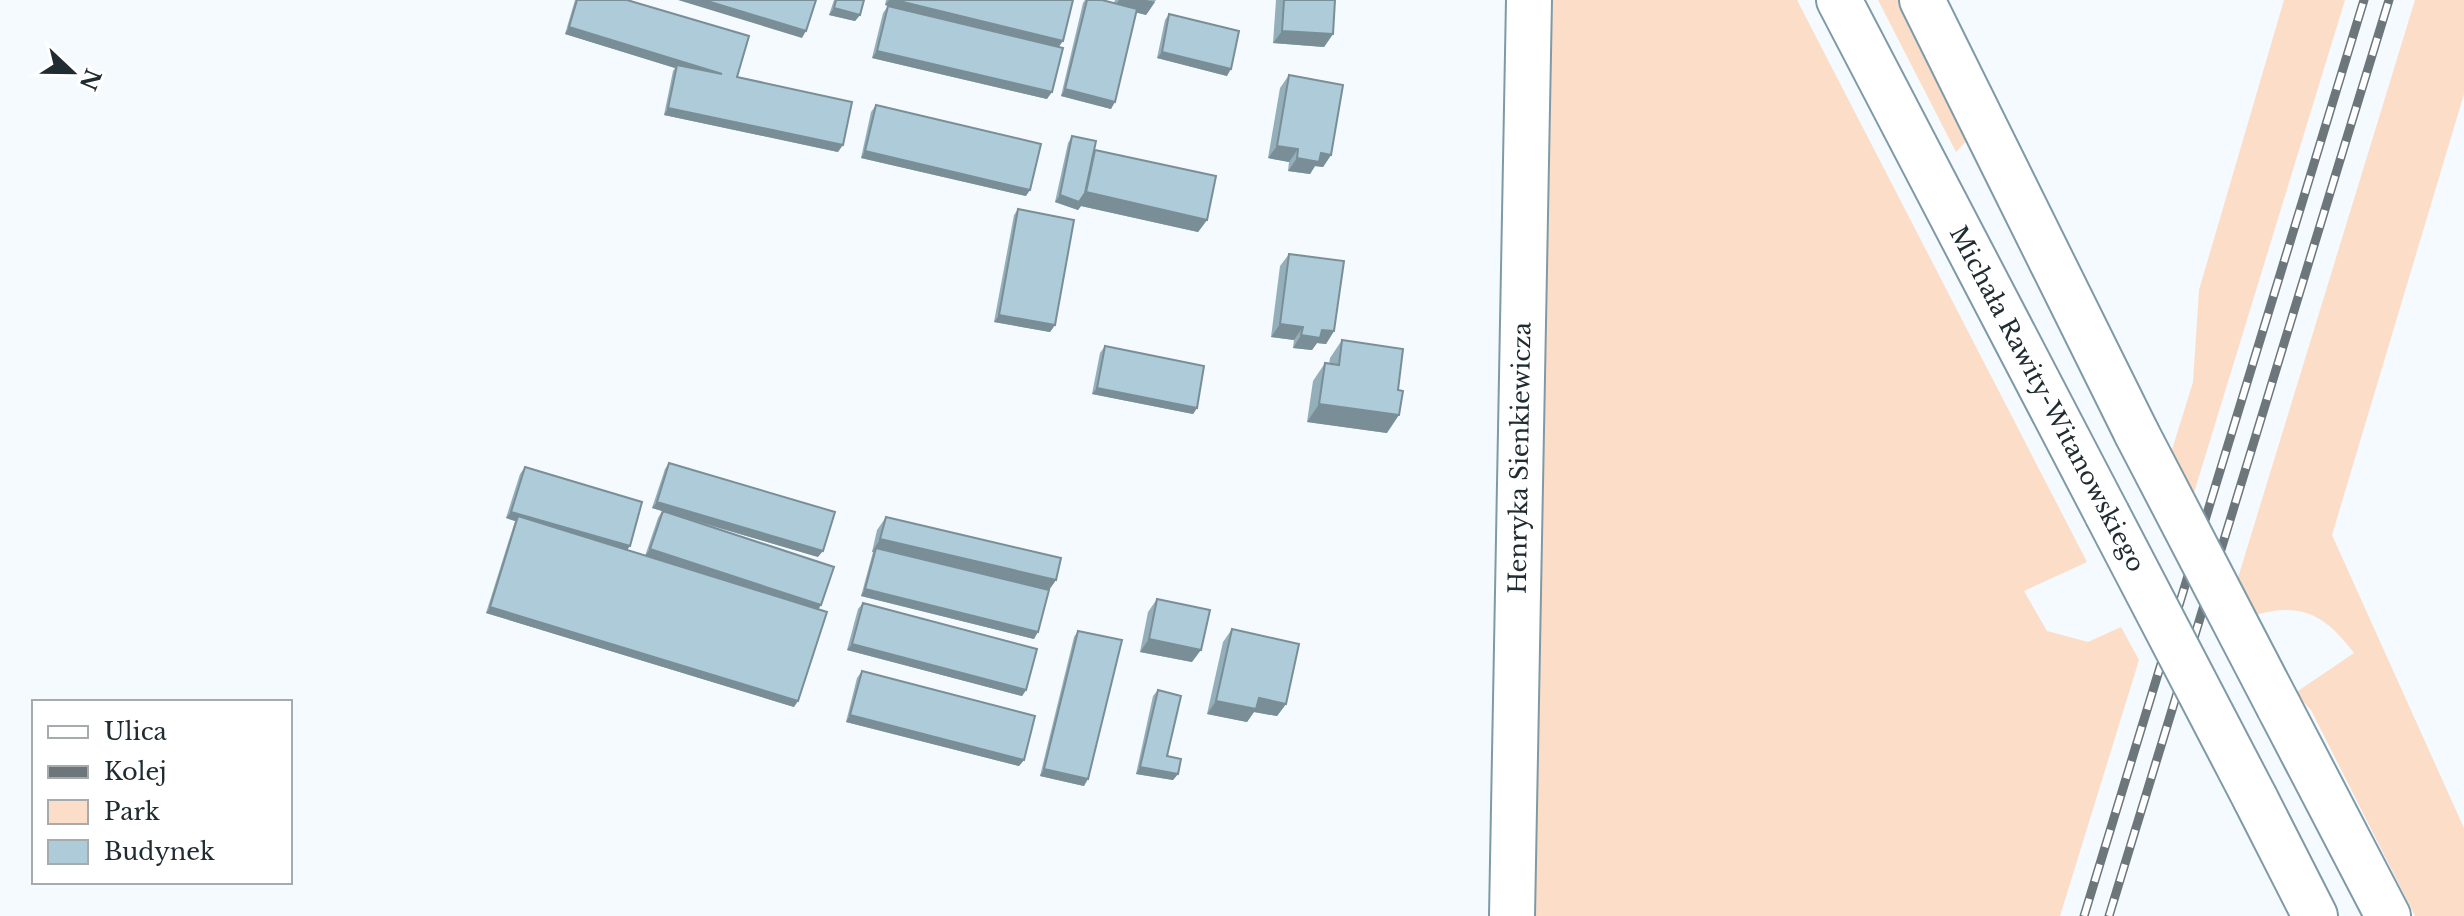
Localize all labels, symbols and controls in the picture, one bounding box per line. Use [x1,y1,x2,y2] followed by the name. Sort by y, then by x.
[32,32,112,112] north arrow
[74,65,106,94] text: N
[1944,221,2151,577] street label: Michała Rawity-Witanowskiego
[1503,321,1536,594] street label: Henryka Sienkiewicza
[32,700,292,884] legend
[104,717,168,746] text: Ulica
[104,757,167,786] text: Kolej
[104,797,160,826] text: Park
[104,837,215,866] text: Budynek

